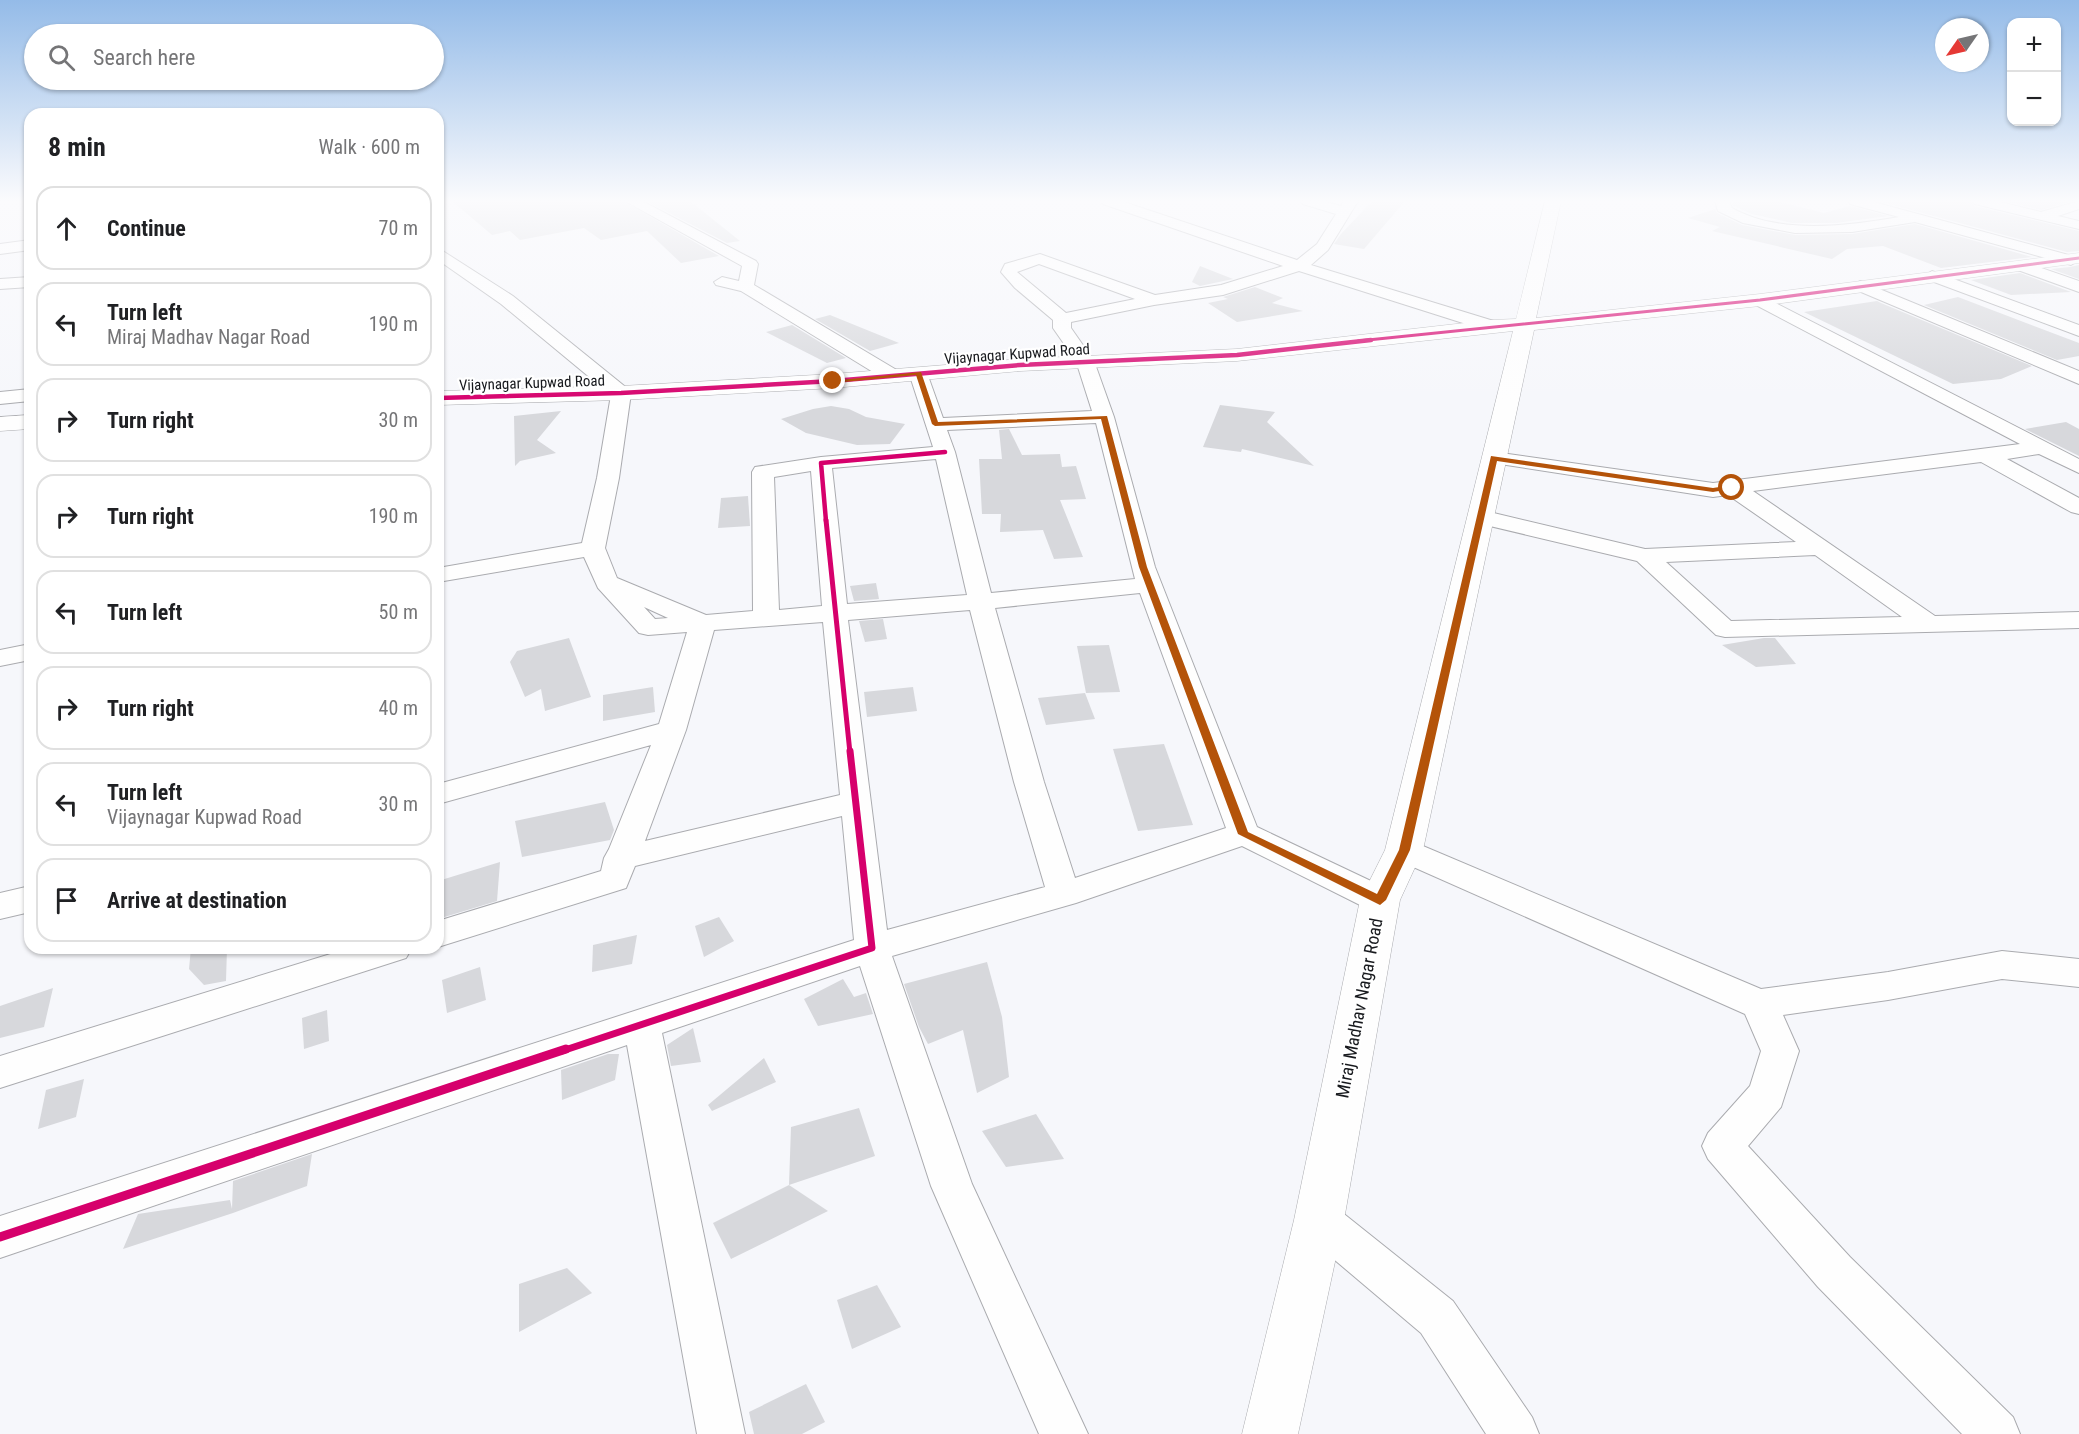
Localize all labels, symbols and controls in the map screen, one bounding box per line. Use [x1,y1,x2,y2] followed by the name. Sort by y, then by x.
[1935,18,1989,72] north arrow
[2007,18,2061,126] map controls
[2007,18,2061,72] button: +
[24,24,444,90] search box
[45,41,78,74] icon: search
[93,45,195,70] text: Search here
[2007,72,2061,126] button: −
[48,132,106,162] text: 8 min
[319,135,420,159] text: Walk · 600 m
[50,212,83,245] icon: ahead
[107,216,186,241] text: Continue
[379,216,418,240] text: 70 m
[107,300,182,325] text: Turn left
[50,308,83,341] icon: left
[369,312,418,336] text: 190 m
[107,325,310,349] text: Miraj Madhav Nagar Road
[943,340,1091,368] street label: Vijaynagar Kupwad Road
[819,367,845,393] route end
[459,371,605,395] street label: Vijaynagar Kupwad Road
[50,404,83,437] icon: right
[107,408,194,433] text: Turn right
[379,408,418,432] text: 30 m
[1718,474,1744,500] route start
[50,500,83,533] icon: right
[107,504,194,529] text: Turn right
[369,504,418,528] text: 190 m
[50,596,83,629] icon: left
[107,600,182,625] text: Turn left
[379,600,418,624] text: 50 m
[50,692,83,725] icon: right
[107,696,194,721] text: Turn right
[379,696,418,720] text: 40 m
[107,780,182,805] text: Turn left
[50,788,83,821] icon: left
[379,792,418,816] text: 30 m
[107,805,302,829] text: Vijaynagar Kupwad Road
[50,884,83,917] icon: arrive
[107,888,287,913] text: Arrive at destination
[1331,916,1387,1100] street label: Miraj Madhav Nagar Road

